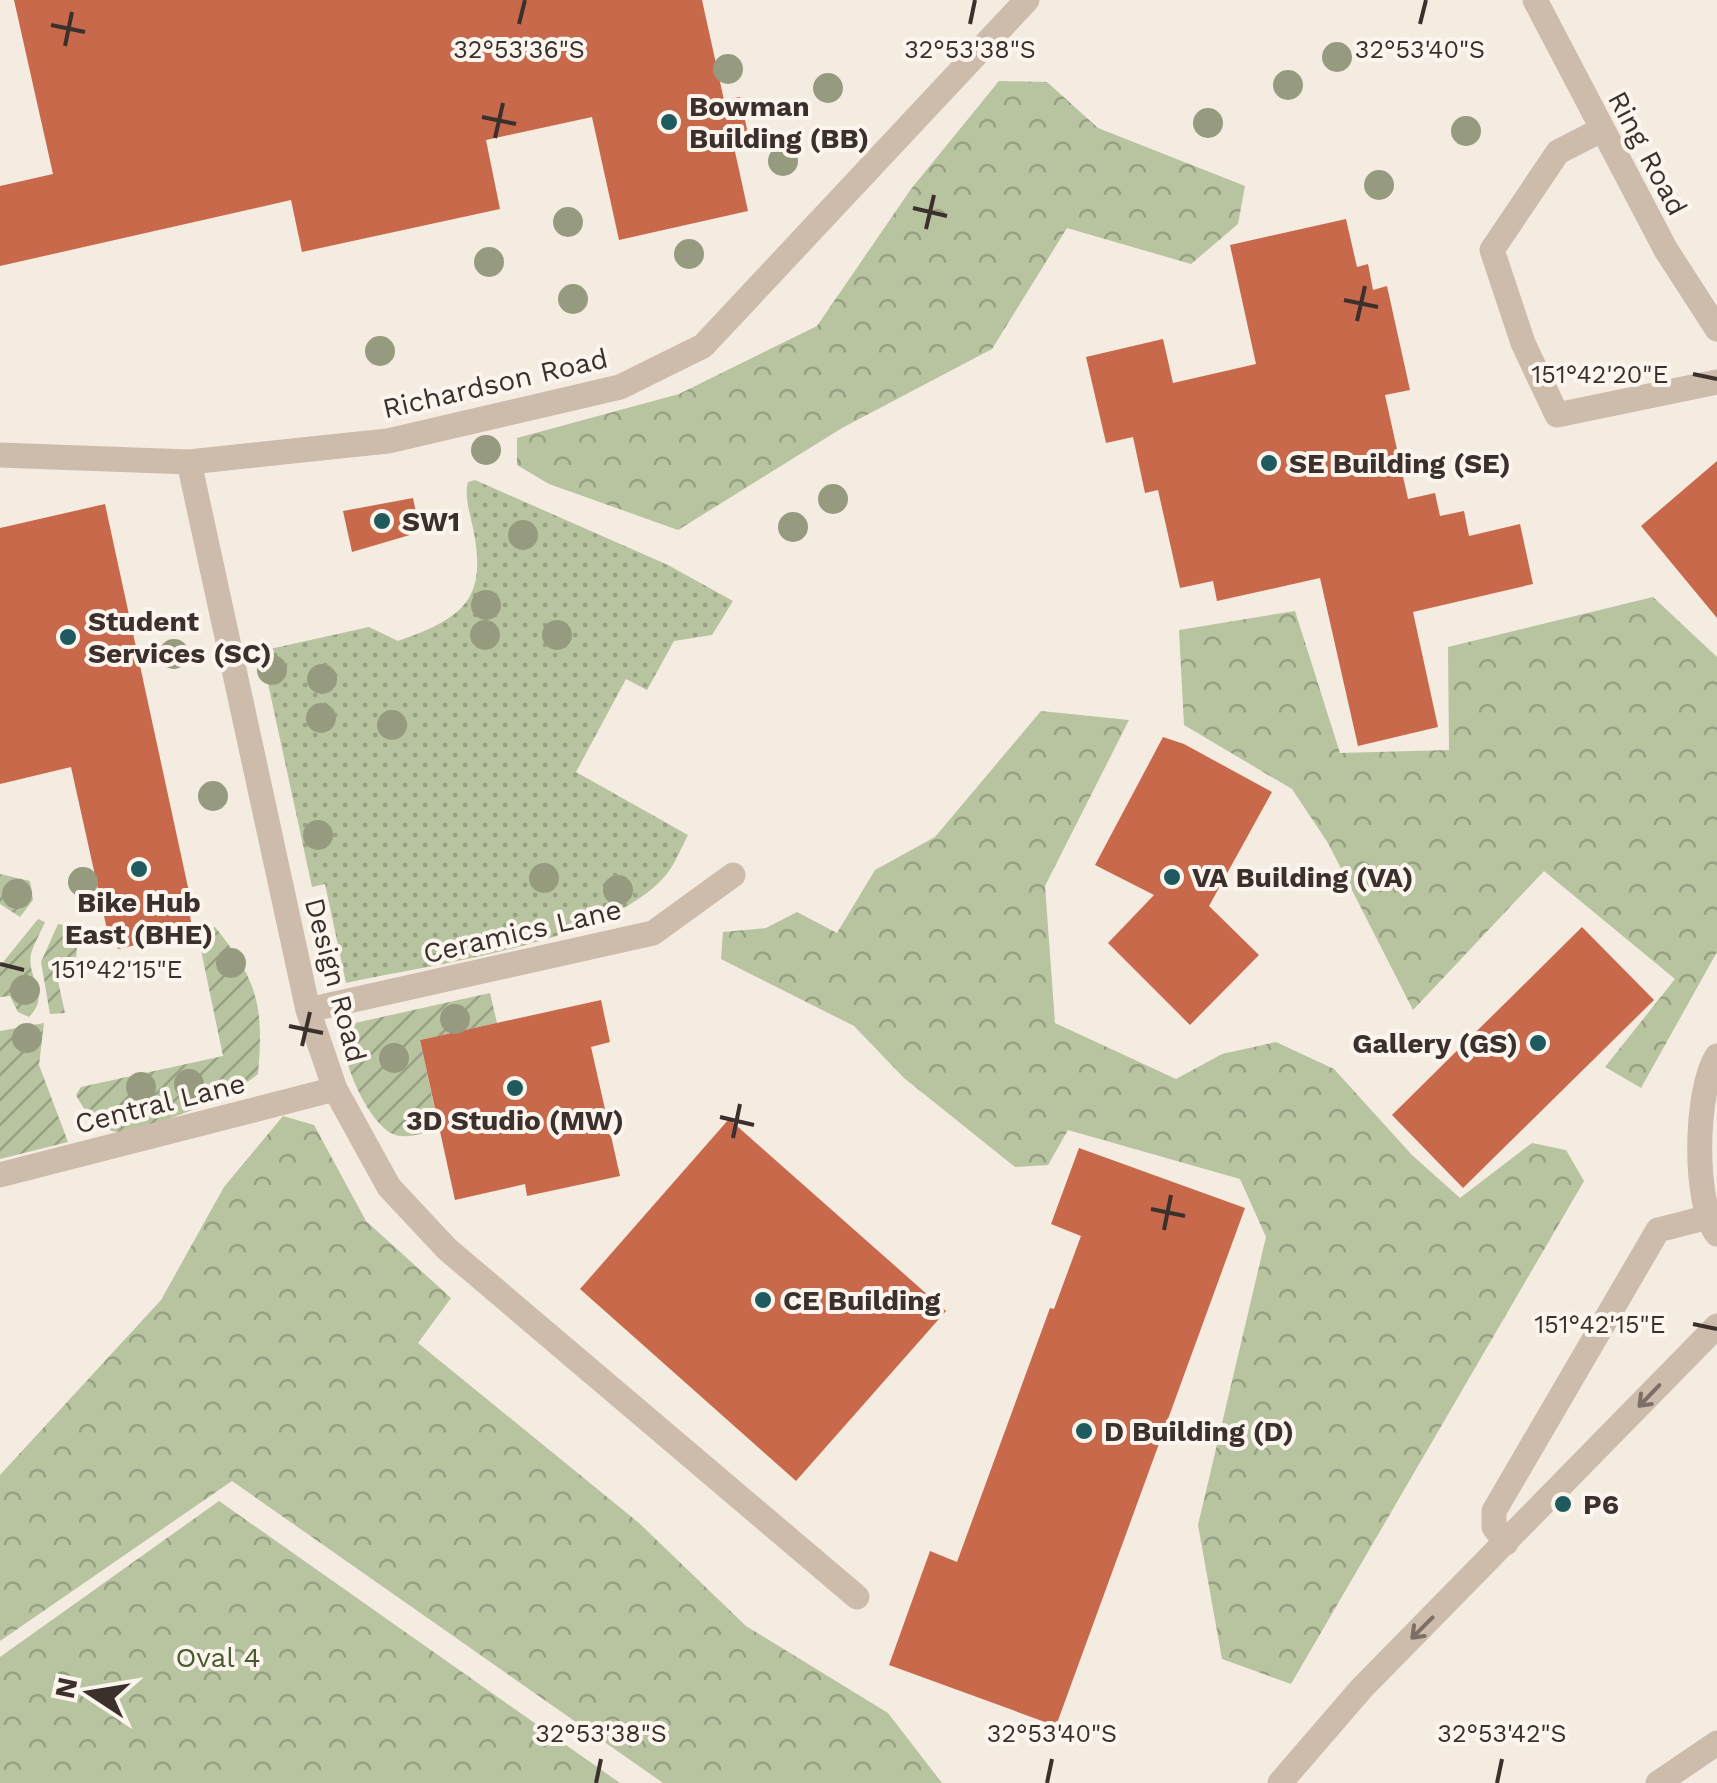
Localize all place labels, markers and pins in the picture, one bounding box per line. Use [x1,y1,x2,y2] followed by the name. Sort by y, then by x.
[689,90,869,155] place label: Bowman Building (BB)
[658,111,680,133] marker: Bowman Building (BB)
[1289,447,1511,480] place label: SE Building (SE)
[1258,452,1280,474] marker: SE Building (SE)
[402,505,460,538] place label: SW1
[371,510,393,532] marker: SW1
[88,605,272,670] place label: Student Services (SC)
[57,626,79,648] marker: Student Services (SC)
[128,858,150,880] marker: Bike Hub East (BHE)
[1192,861,1414,894] place label: VA Building (VA)
[1161,866,1183,888] marker: VA Building (VA)
[65,886,213,951] place label: Bike Hub East (BHE)
[1352,1027,1518,1060] place label: Gallery (GS)
[1527,1032,1549,1054] marker: Gallery (GS)
[504,1077,526,1099] marker: 3D Studio (MW)
[406,1104,624,1137] place label: 3D Studio (MW)
[783,1284,941,1317] place label: CE Building
[752,1289,774,1311] marker: CE Building
[1104,1415,1294,1448] place label: D Building (D)
[1073,1420,1095,1442] marker: D Building (D)
[1583,1488,1619,1521] place label: P6
[1552,1493,1574,1515] marker: P6

